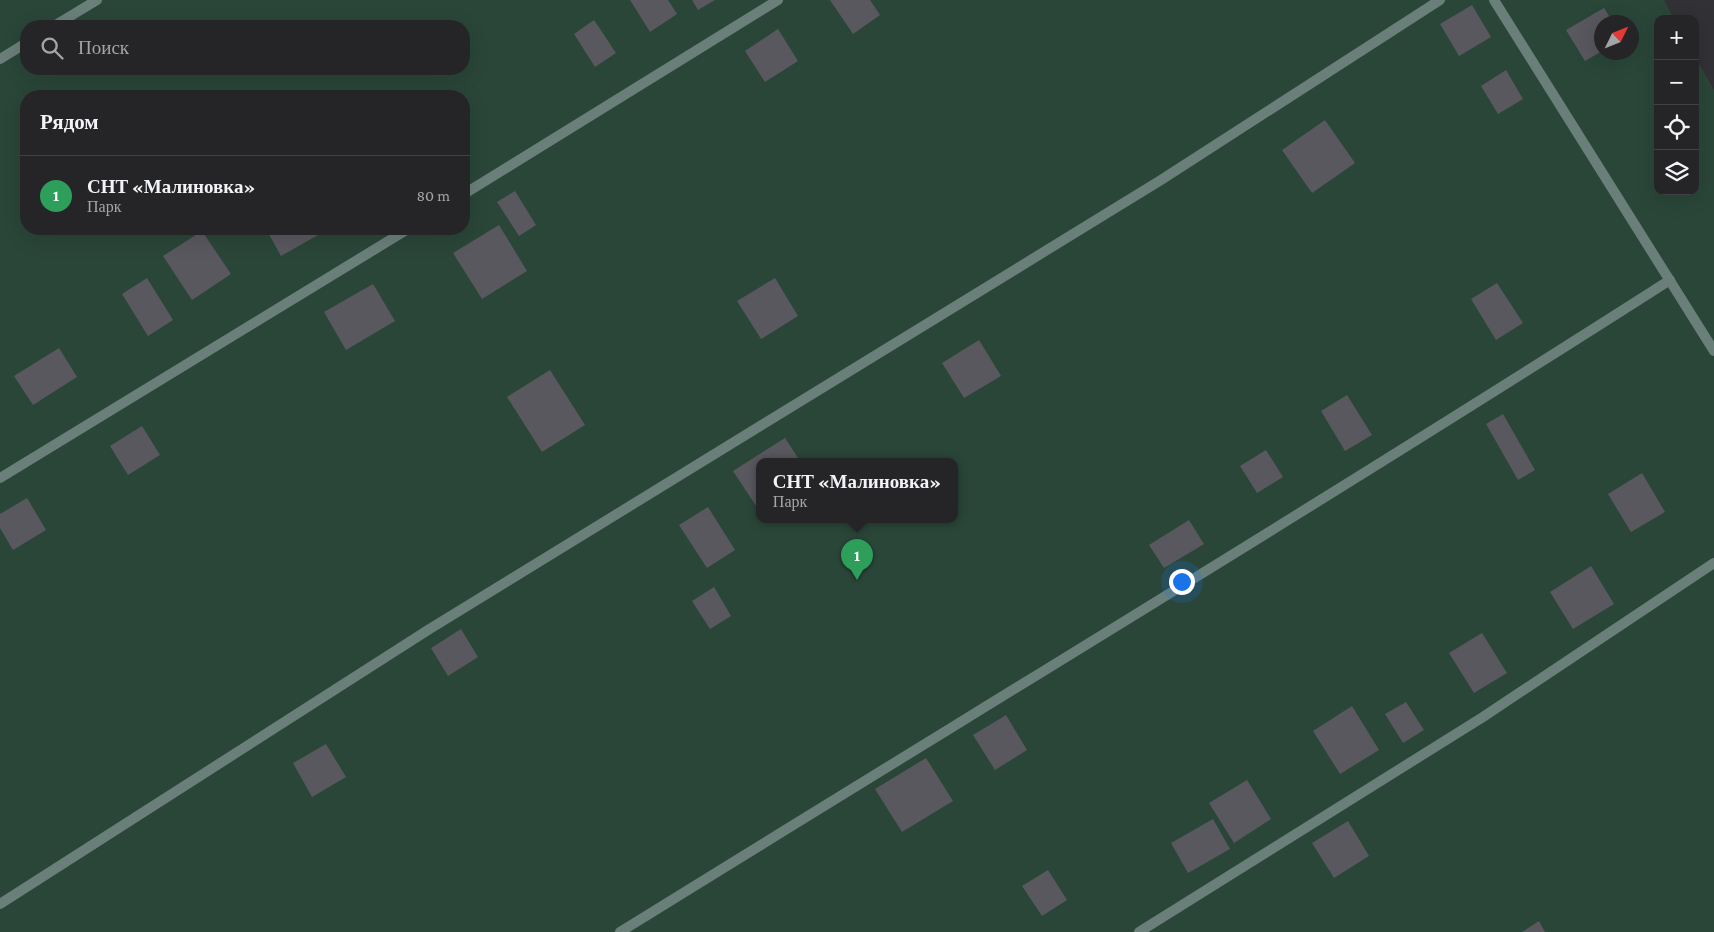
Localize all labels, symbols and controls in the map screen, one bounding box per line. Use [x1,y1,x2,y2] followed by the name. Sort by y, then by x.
[1594,15,1639,60] north arrow
[1654,15,1699,195] map controls
[1654,15,1699,60] button: +
[20,20,470,75] search box
[38,34,66,62] icon: search
[78,37,129,58] text: Поиск
[1654,60,1699,105] button: −
[1654,105,1699,150] button: locate
[40,110,99,134] text: Рядом
[1654,150,1699,195] button: layers
[87,176,255,197] text: СНТ «Малиновка»
[53,187,59,204] text: 1
[416,187,450,204] text: 80 m
[87,198,121,215] text: Парк
[756,458,958,523] popup
[773,471,941,492] text: СНТ «Малиновка»
[773,493,807,510] text: Парк
[841,539,873,580] pin: 1
[1169,569,1195,595] your location

